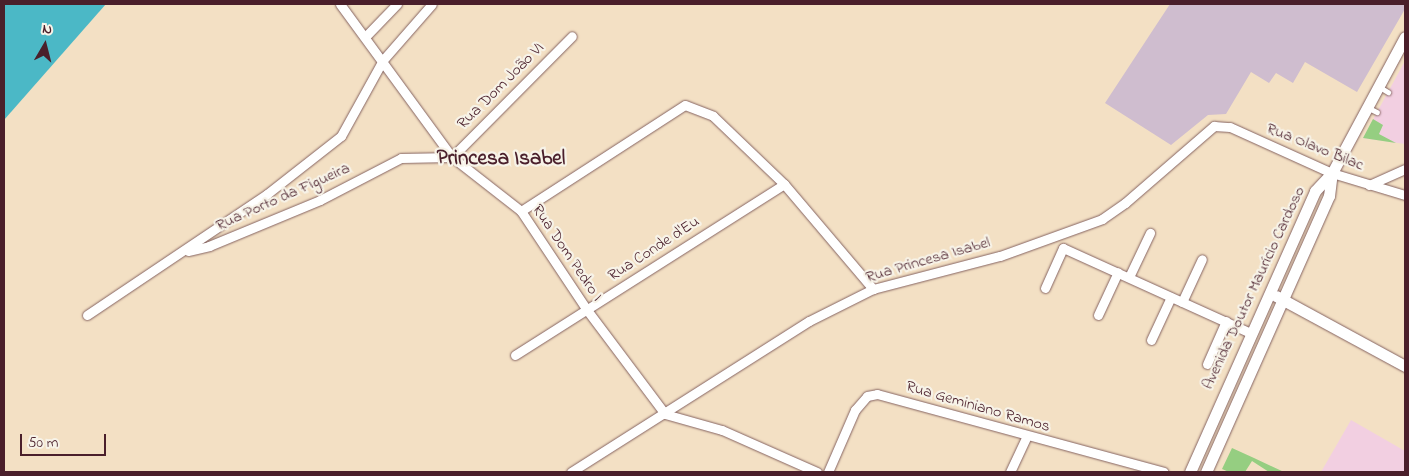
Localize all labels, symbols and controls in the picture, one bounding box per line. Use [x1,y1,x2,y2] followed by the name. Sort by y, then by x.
[41,19,53,41] text: N
[20,20,70,70] north arrow
[454,39,548,133] street label: Rua Dom João VI
[1264,119,1366,175] street label: Rua Olavo Bilac
[437,146,565,172] district label: Princesa Isabel
[213,159,353,235] street label: Rua Porto da Figueira
[1198,183,1310,393] street label: Avenida Doutor Maurício Cardoso
[528,201,606,305] street label: Rua Dom Pedro I
[605,212,703,286] street label: Rua Conde d'Eu
[864,233,992,287] street label: Rua Princesa Isabel
[904,377,1052,437] street label: Rua Geminiano Ramos
[22,424,109,456] scale bar
[28,432,58,454] text: 50 m

